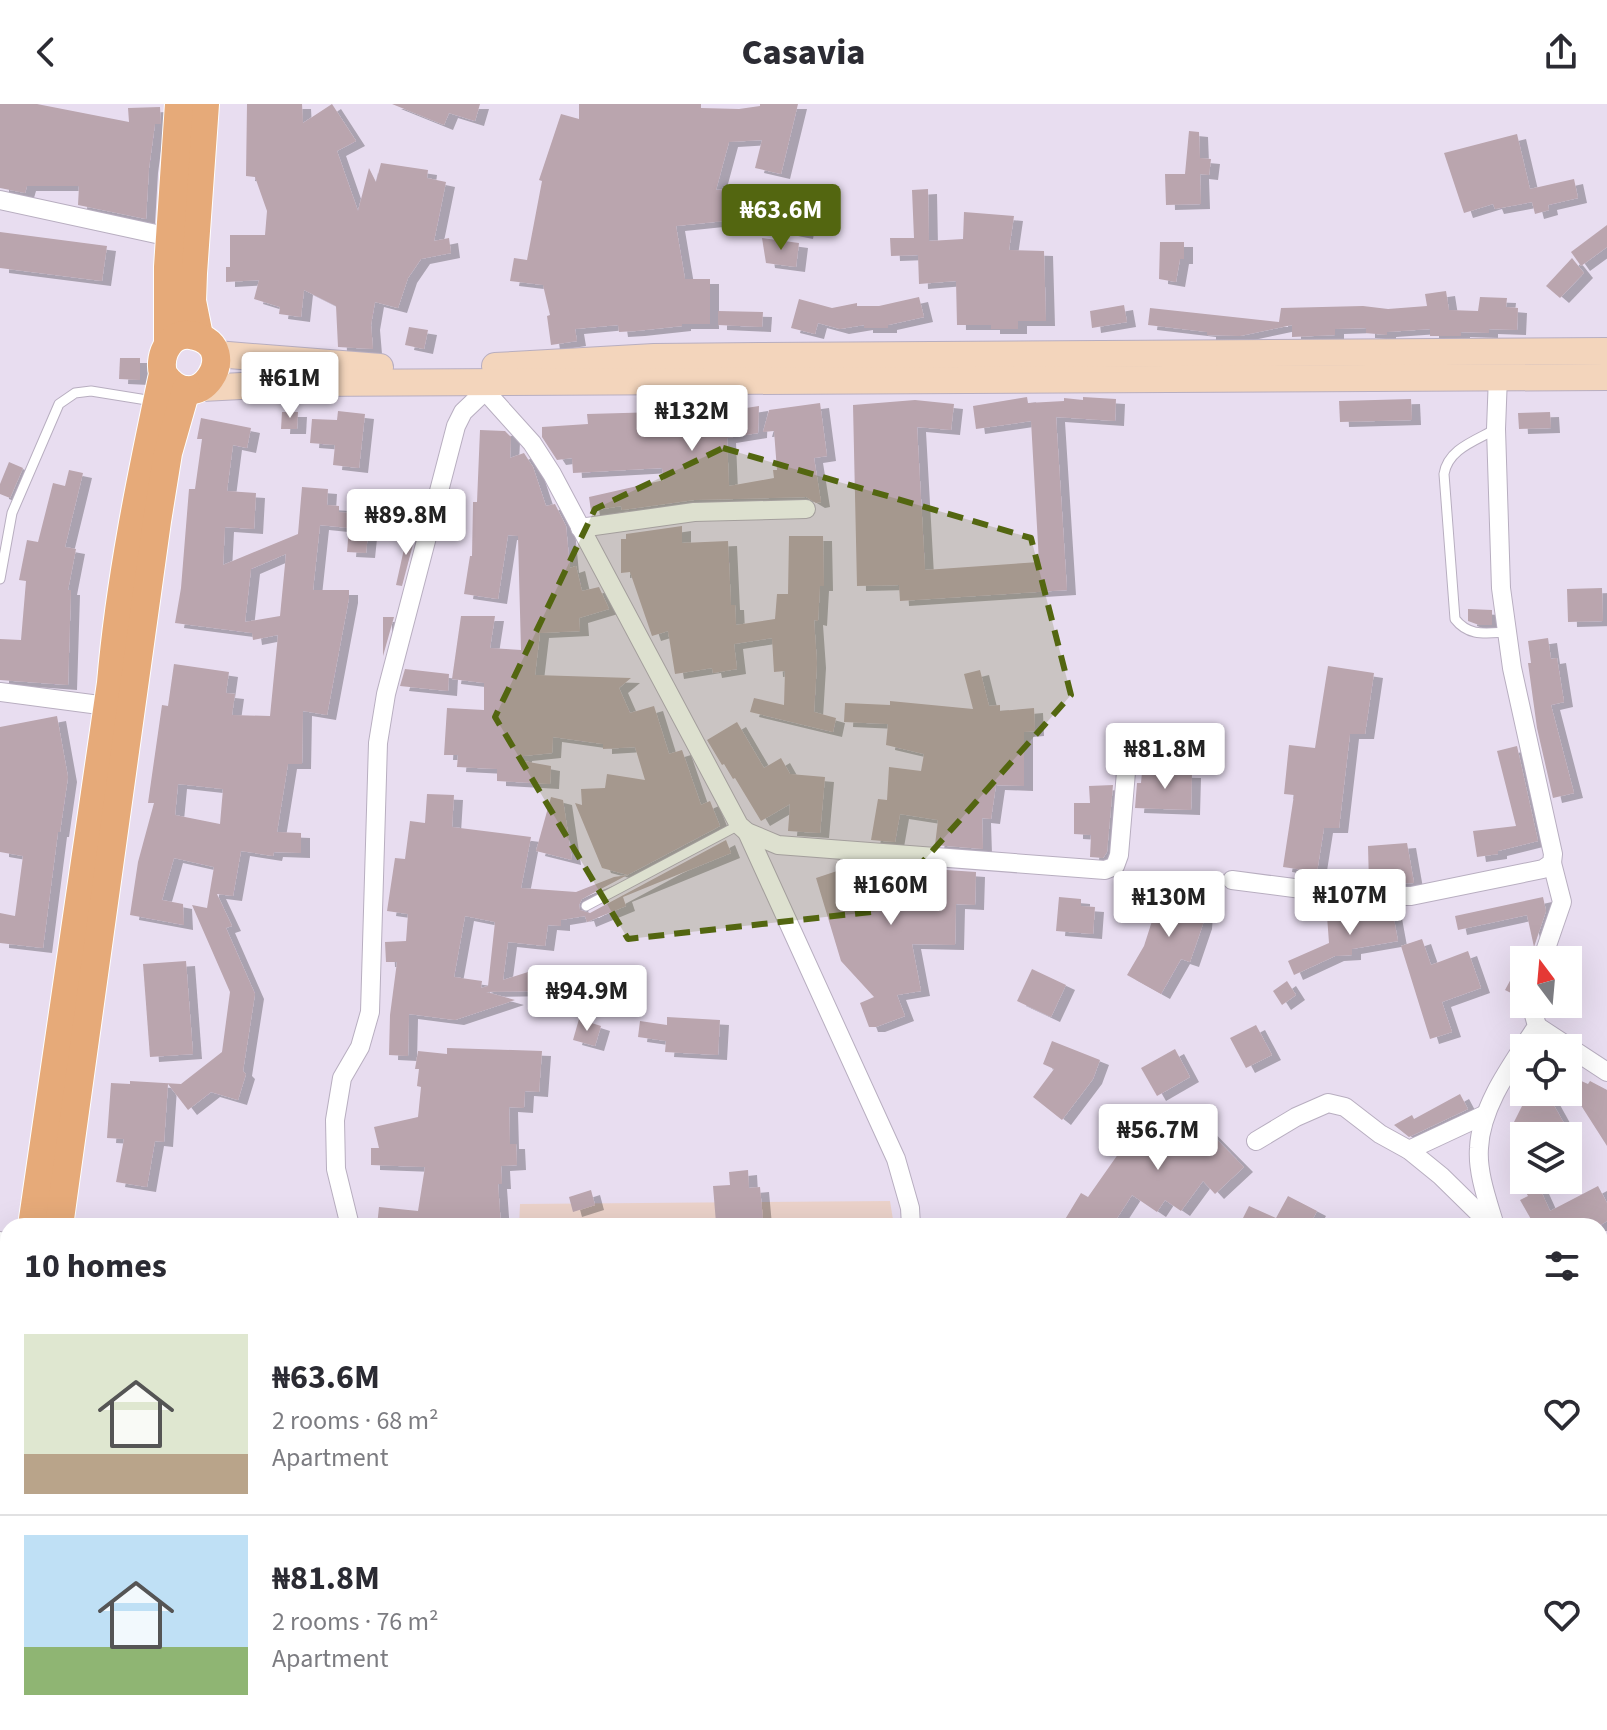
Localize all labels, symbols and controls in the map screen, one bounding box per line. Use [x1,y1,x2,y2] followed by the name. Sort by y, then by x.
[742,27,865,78] text: Casavia
[24,30,68,74] icon: back
[1539,30,1583,74] icon: share
[716,184,846,252] pin: ₦63.6M
[740,191,822,228] text: ₦63.6M
[243,352,337,420] pin: ₦61M
[260,359,321,396] text: ₦61M
[636,385,748,453] pin: ₦132M
[655,392,729,429] text: ₦132M
[341,489,471,557] pin: ₦89.8M
[365,496,447,533] text: ₦89.8M
[1100,723,1230,791] pin: ₦81.8M
[1124,730,1206,767] text: ₦81.8M
[835,859,947,927] pin: ₦160M
[854,866,928,903] text: ₦160M
[1294,869,1406,937] pin: ₦107M
[1113,871,1225,939] pin: ₦130M
[1313,876,1387,913] text: ₦107M
[1132,878,1206,915] text: ₦130M
[1510,946,1582,1018] north arrow
[1510,946,1582,1194] map controls
[522,965,652,1033] pin: ₦94.9M
[546,972,628,1009] text: ₦94.9M
[1510,1034,1582,1106] button: locate
[1093,1104,1223,1172] pin: ₦56.7M
[1117,1111,1199,1148] text: ₦56.7M
[1510,1122,1582,1194] button: layers
[24,1242,167,1291] text: 10 homes
[1540,1244,1584,1288] icon: filters
[272,1353,380,1402] text: ₦63.6M
[88,1366,184,1462] icon: home
[1540,1392,1584,1436] icon: heart
[272,1402,439,1439] text: 2 rooms · 68 m²
[272,1439,389,1476] text: Apartment
[272,1554,380,1603] text: ₦81.8M
[88,1567,184,1663] icon: home
[1540,1593,1584,1637] icon: heart
[272,1603,439,1640] text: 2 rooms · 76 m²
[272,1640,389,1677] text: Apartment

